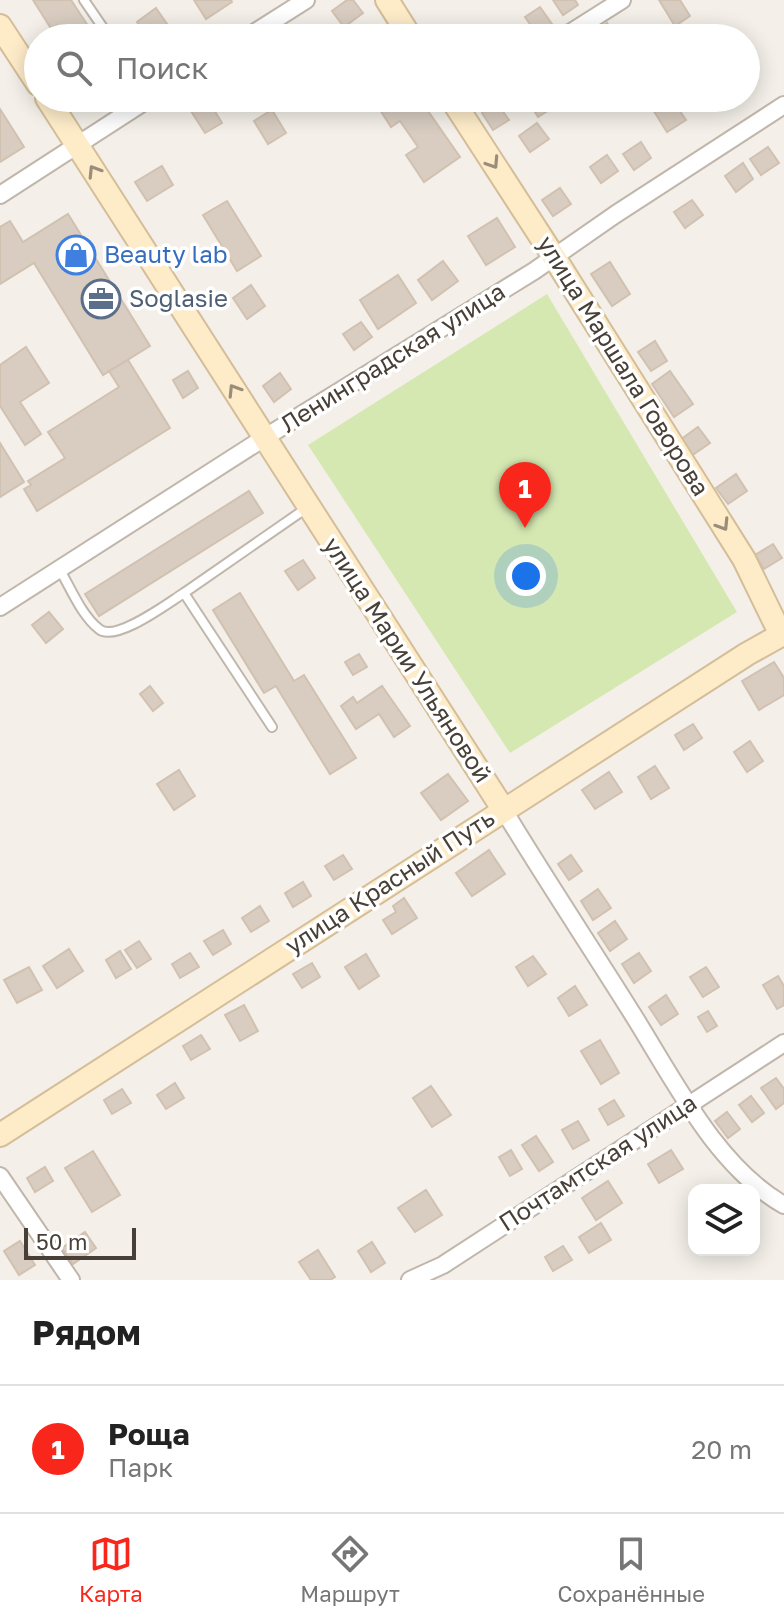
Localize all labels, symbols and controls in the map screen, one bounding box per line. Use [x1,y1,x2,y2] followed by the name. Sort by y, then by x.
[24,24,760,112] search box
[52,46,96,90] icon: search
[116,50,208,86] text: Поиск
[484,155,499,169] one-way arrow
[88,165,103,180] one-way arrow
[532,230,716,501] street label: улица Маршала Говорова
[55,234,97,276] shop icon: Beauty lab
[104,239,228,268] place label: Beauty lab
[275,276,510,438] street label: Ленинградская улица
[80,278,122,320] office icon: Soglasie
[129,283,228,312] place label: Soglasie
[228,384,243,399] one-way arrow
[499,462,551,528] pin: 1
[713,516,728,531] one-way arrow
[318,531,498,787] street label: улица Марии Ульяновой
[506,556,546,596] your location
[279,802,499,959] street label: улица Красный Путь
[493,1087,701,1236] street label: Почтамтская улица
[688,1184,760,1256] map controls
[688,1184,760,1256] button: layers
[24,1224,136,1260] scale bar
[36,1228,87,1255] text: 50 m
[32,1312,141,1352] text: Рядом
[108,1416,190,1452] text: Роща
[51,1434,65,1465] text: 1
[691,1434,752,1465] text: 20 m
[108,1452,173,1483] text: Парк
[79,1532,143,1607] tab: Карта
[300,1532,400,1607] tab: Маршрут
[557,1532,705,1607] tab: Сохранённые

